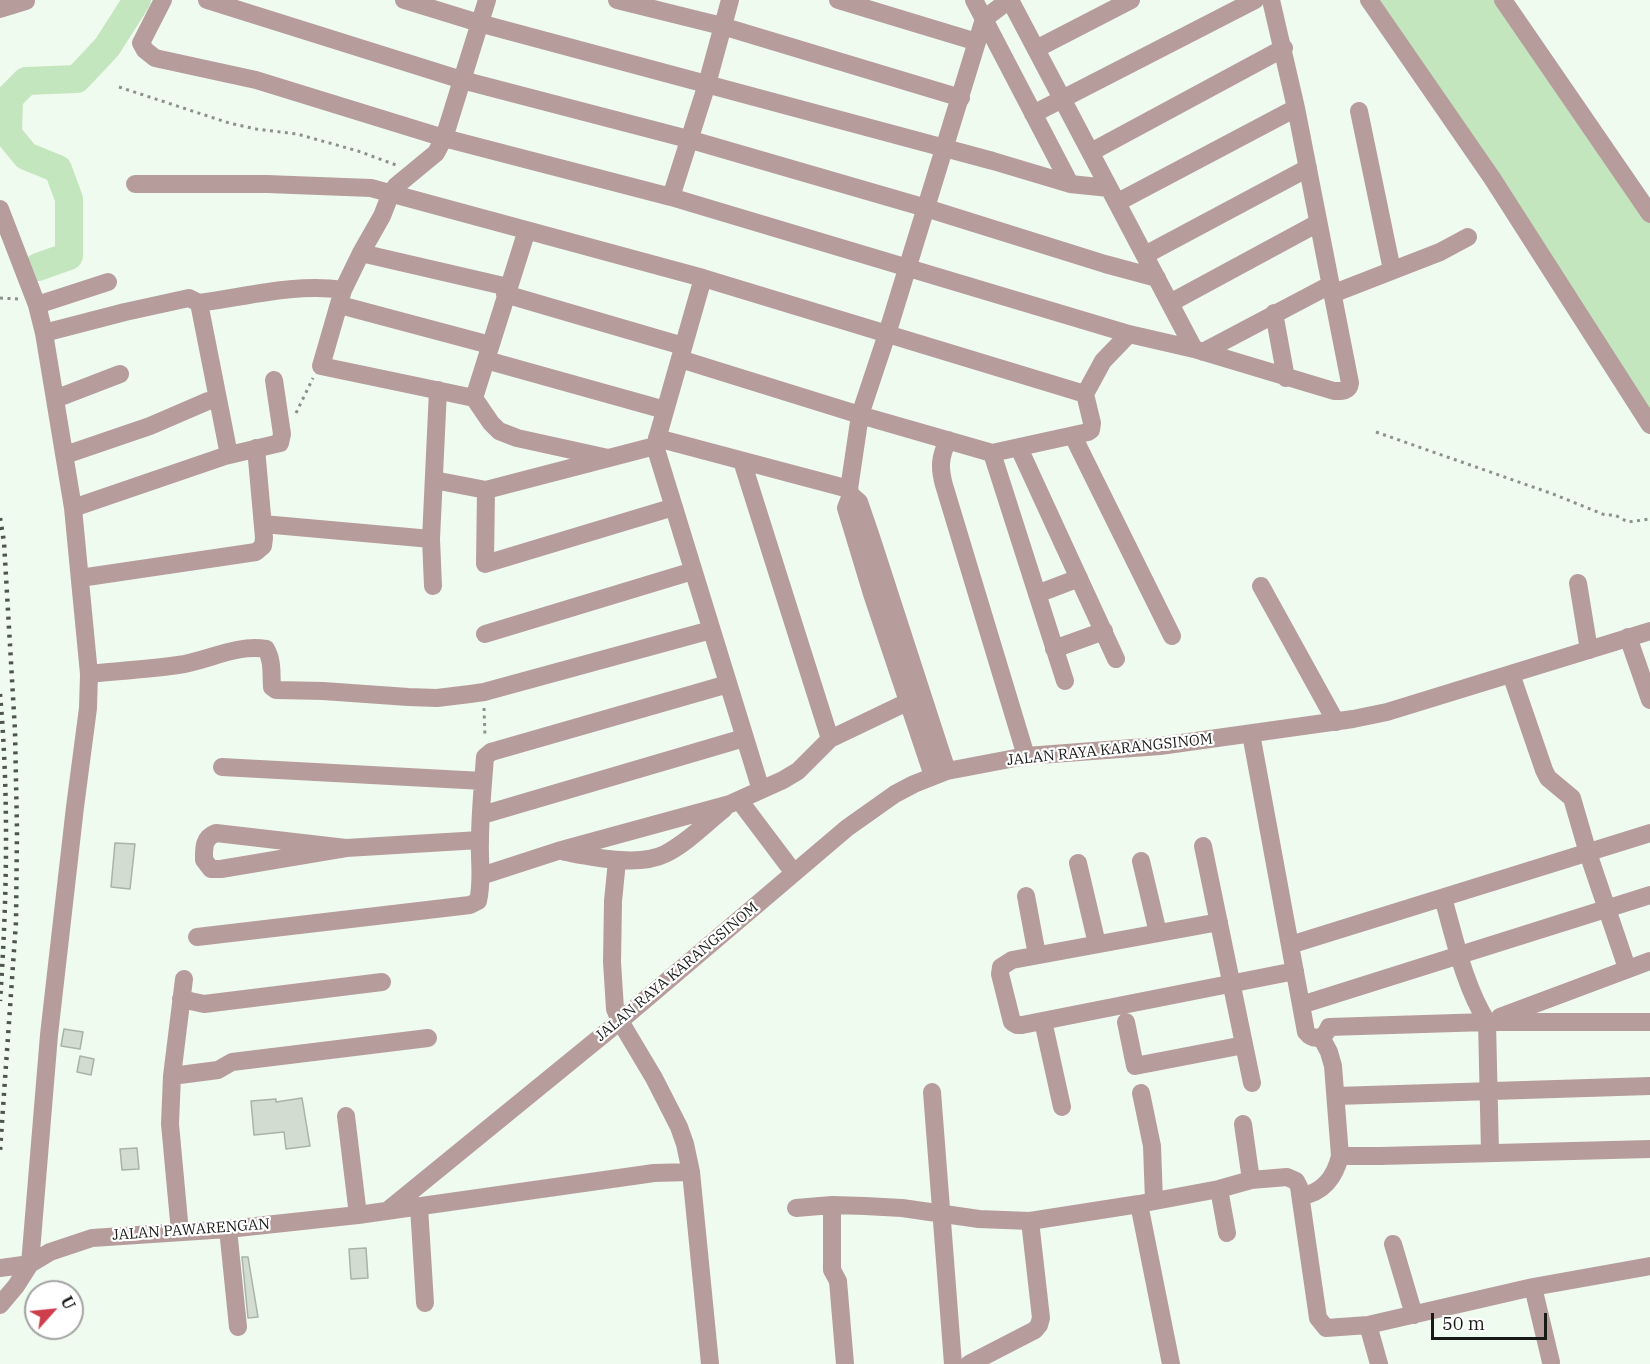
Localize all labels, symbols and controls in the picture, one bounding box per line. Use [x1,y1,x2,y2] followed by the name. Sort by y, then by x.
[1006,730,1214,770] street label: JALAN RAYA KARANGSINOM
[592,899,762,1045] street label: JALAN RAYA KARANGSINOM
[112,1216,270,1244] street label: JALAN PAWARENGAN
[24,1280,84,1340] north arrow
[57,1293,80,1313] text: U
[1434,1301,1550,1339] scale bar
[1442,1312,1485,1335] text: 50 m

